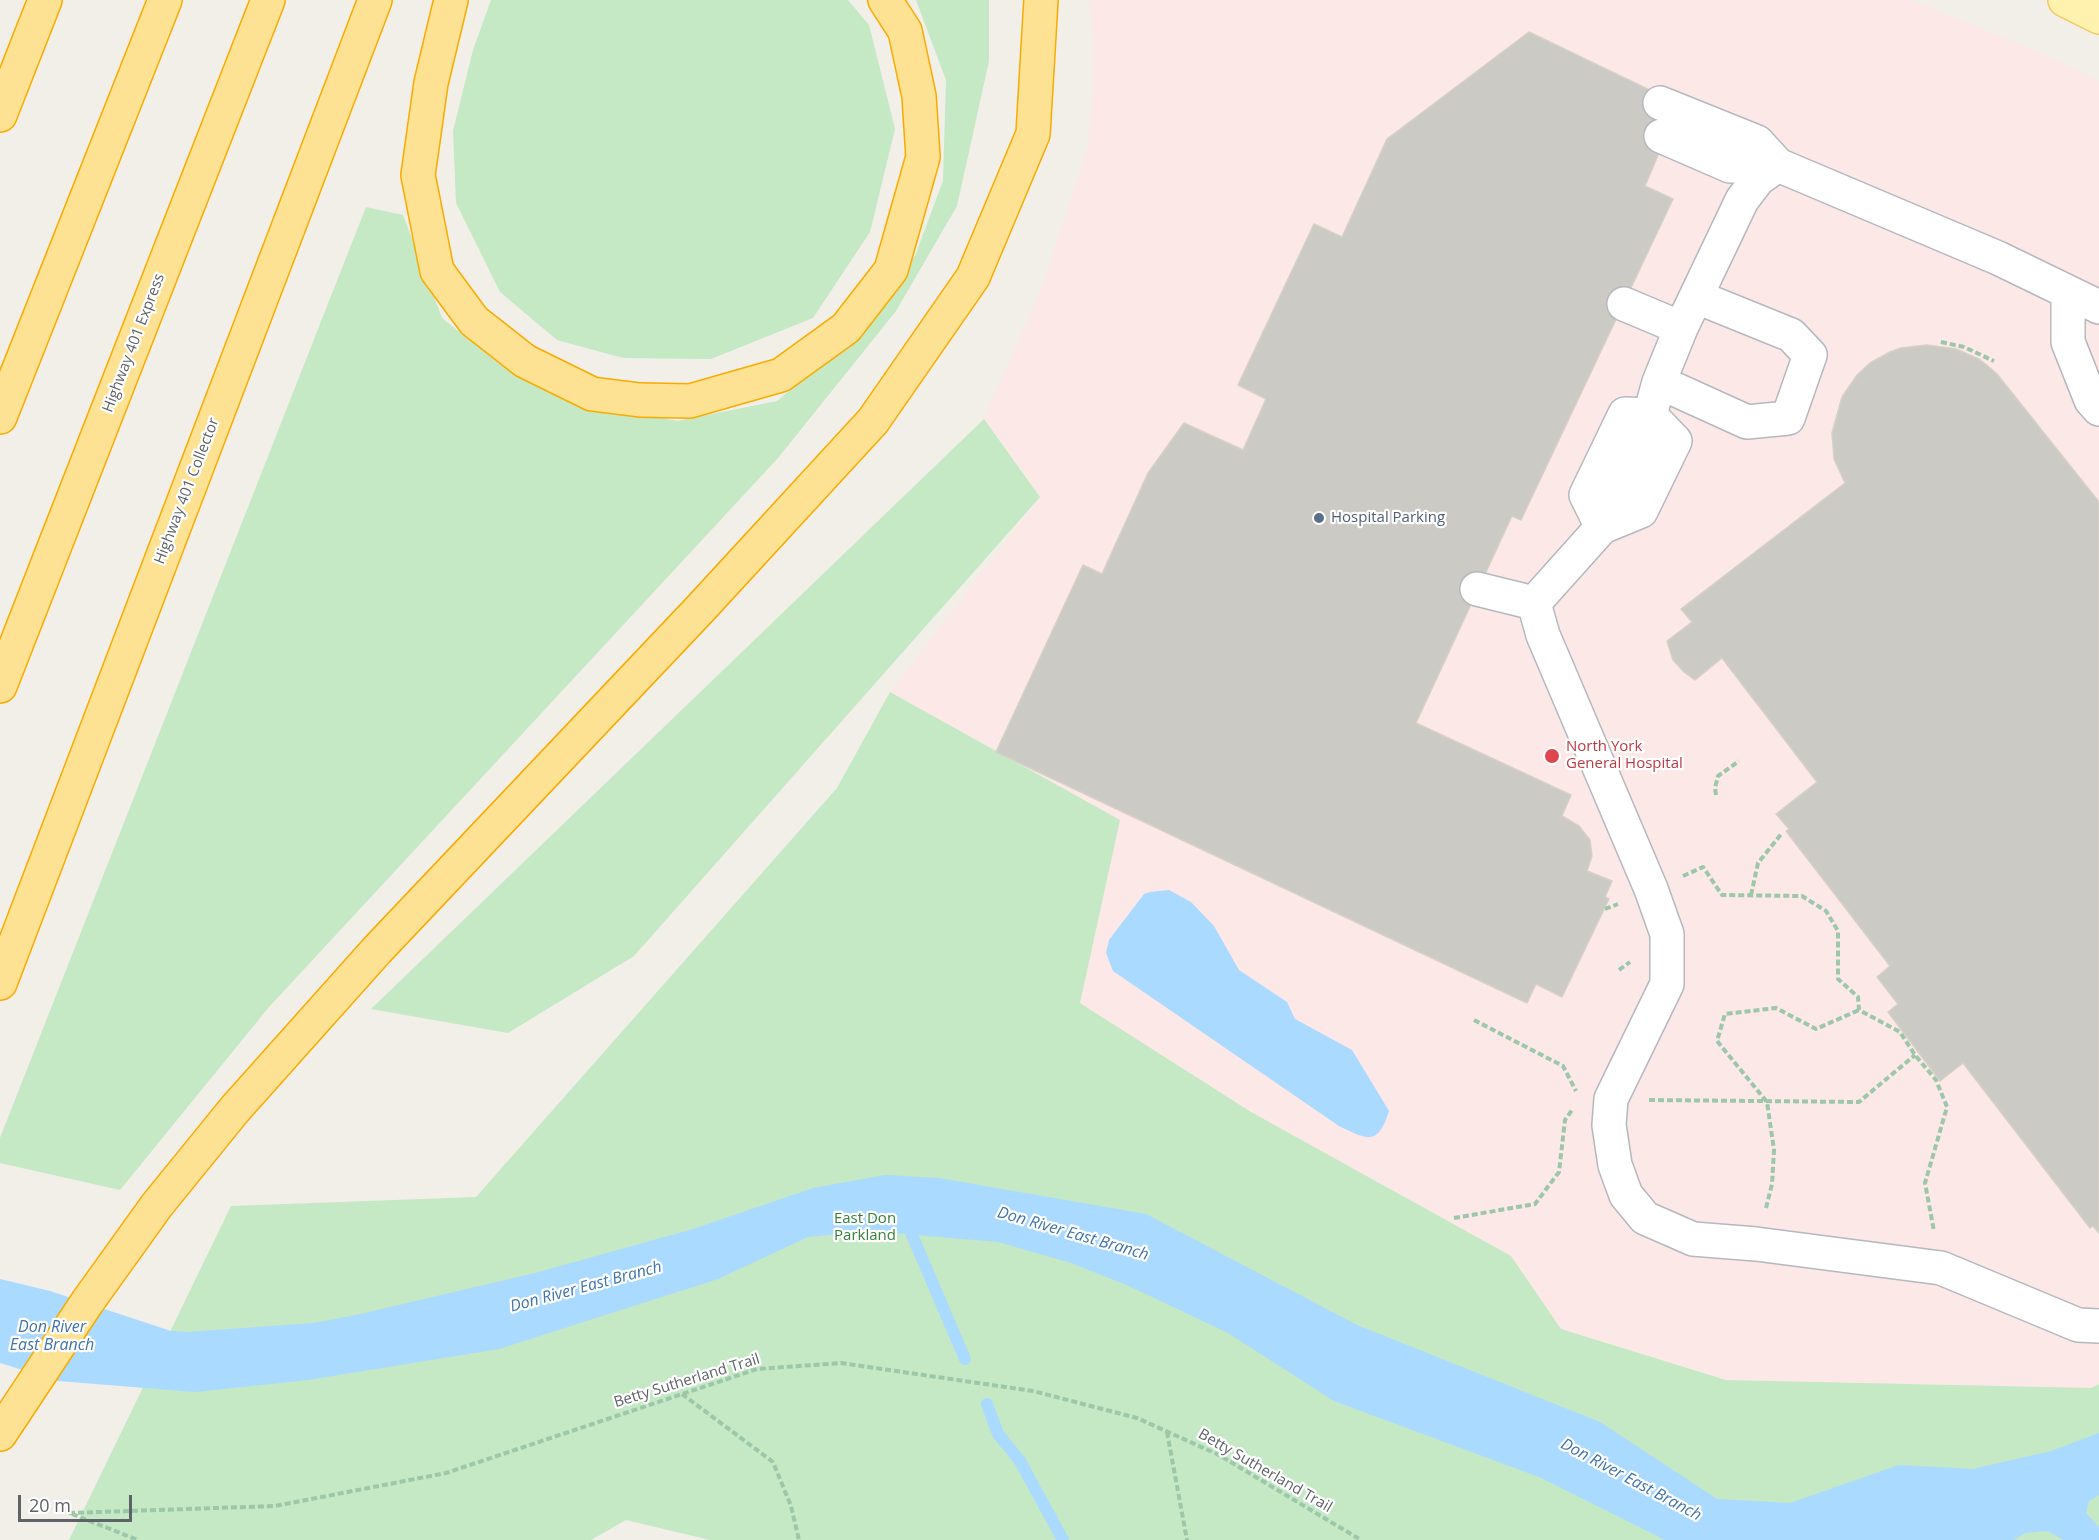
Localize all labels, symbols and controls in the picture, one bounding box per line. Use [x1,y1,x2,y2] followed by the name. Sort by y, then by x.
[99,271,169,415] street label: Highway 401 Express
[151,415,223,567] street label: Highway 401 Collector
[1331,509,1445,527] place label: Hospital Parking
[1312,511,1326,525] marker: Hospital Parking
[1566,738,1683,773] place label: North York General Hospital
[1543,747,1561,765] marker: North York General Hospital
[995,1203,1151,1265] water label: Don River East Branch
[834,1210,896,1245] park label: East Don Parkland
[508,1257,664,1317] water label: Don River East Branch
[10,1317,94,1355] water label: Don River East Branch
[612,1350,762,1412] street label: Betty Sutherland Trail
[1195,1425,1335,1517] street label: Betty Sutherland Trail
[1557,1435,1705,1525] water label: Don River East Branch
[21,1483,135,1521] scale bar
[29,1493,71,1517] text: 20 m

